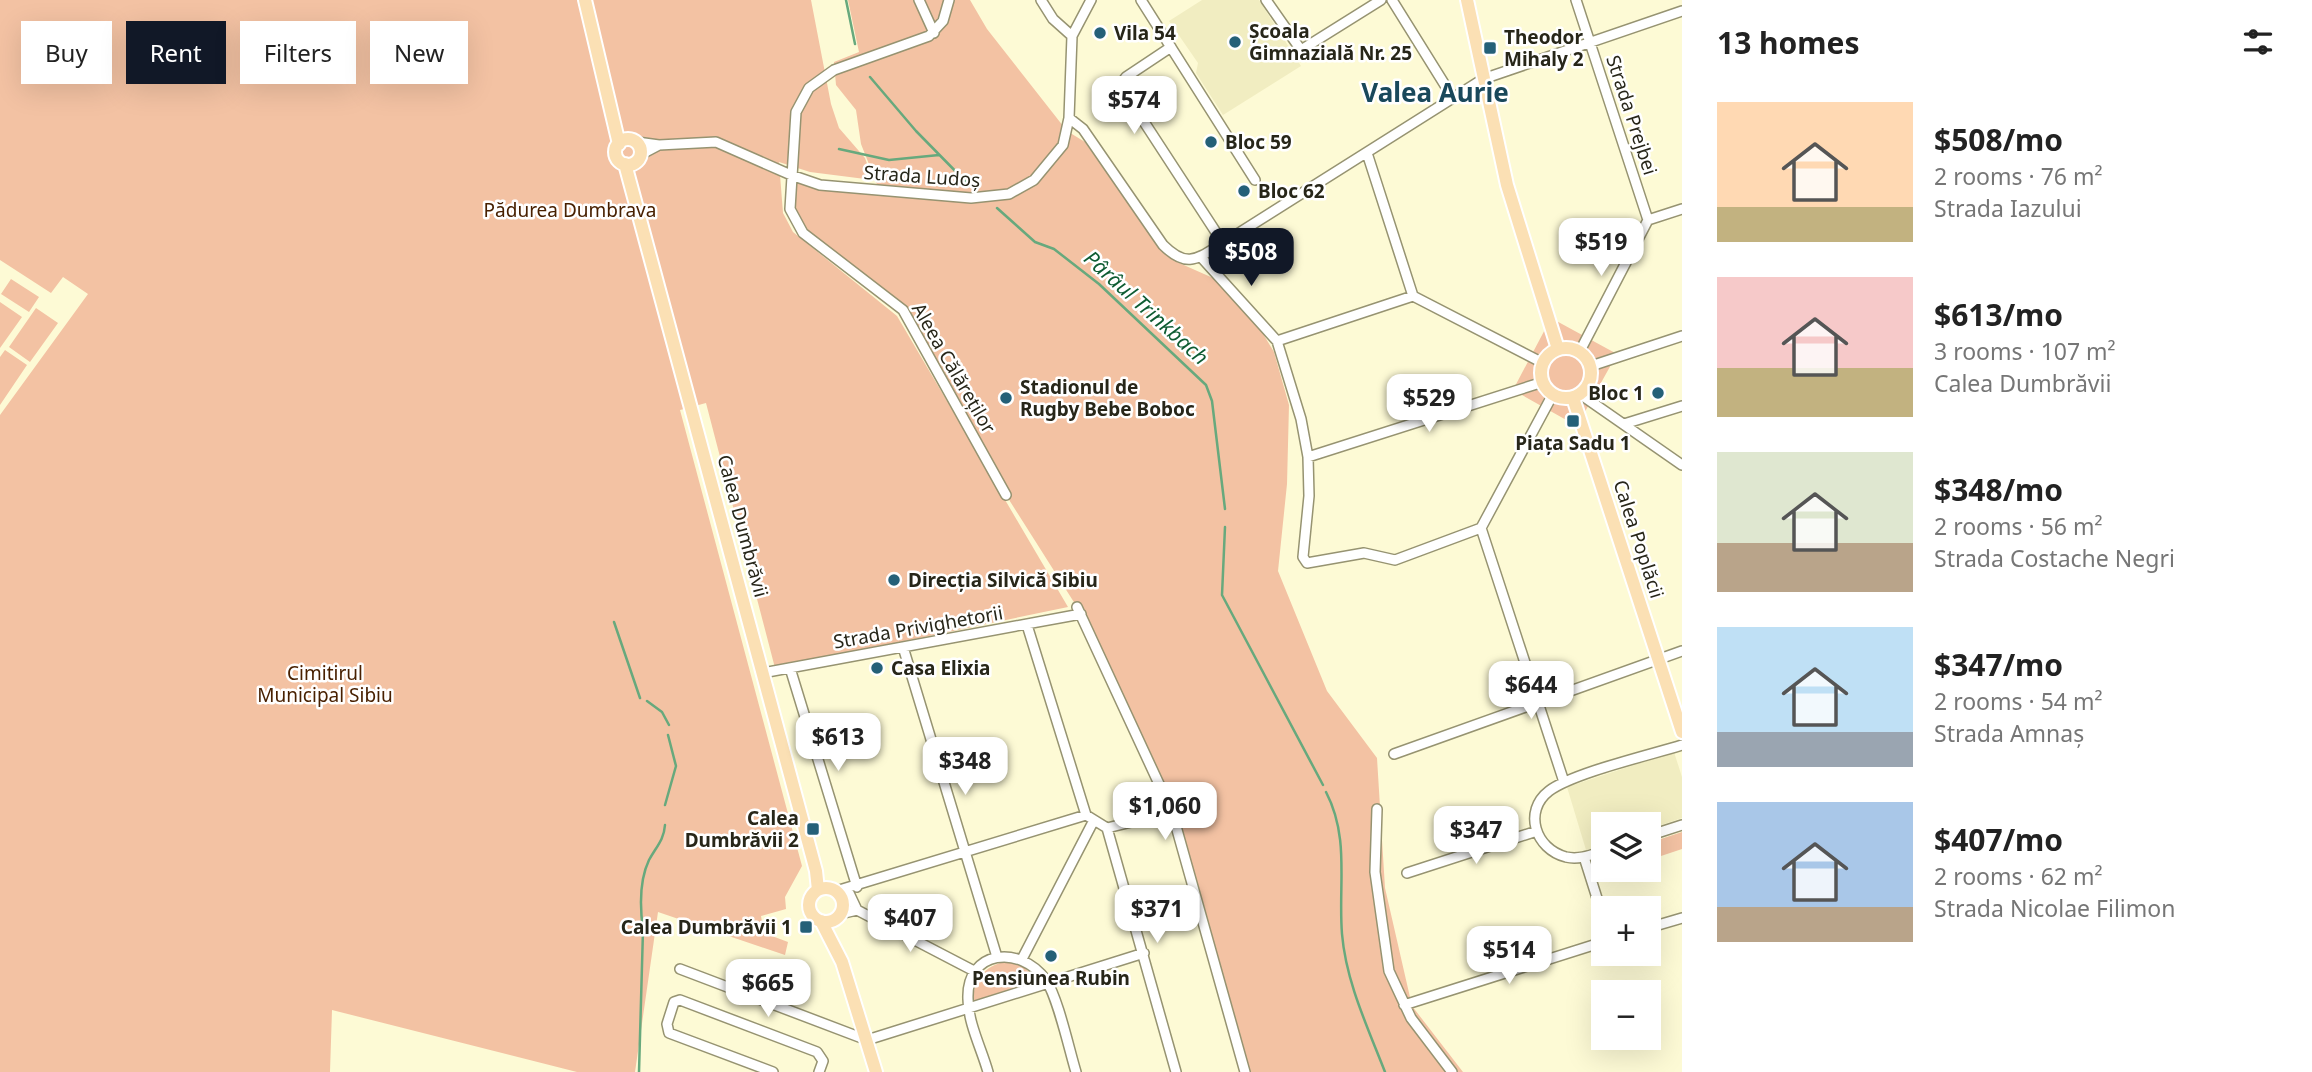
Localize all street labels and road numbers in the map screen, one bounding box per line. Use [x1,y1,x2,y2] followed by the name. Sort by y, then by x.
[1600,52,1664,178] street label: Strada Prejbei
[863,159,981,193] street label: Strada Ludoș
[906,298,1002,438] street label: Aleea Călăreților
[711,452,775,600] street label: Calea Dumbrăvii
[1608,476,1670,602] street label: Calea Poplăcii
[831,599,1005,655] street label: Strada Privighetorii

